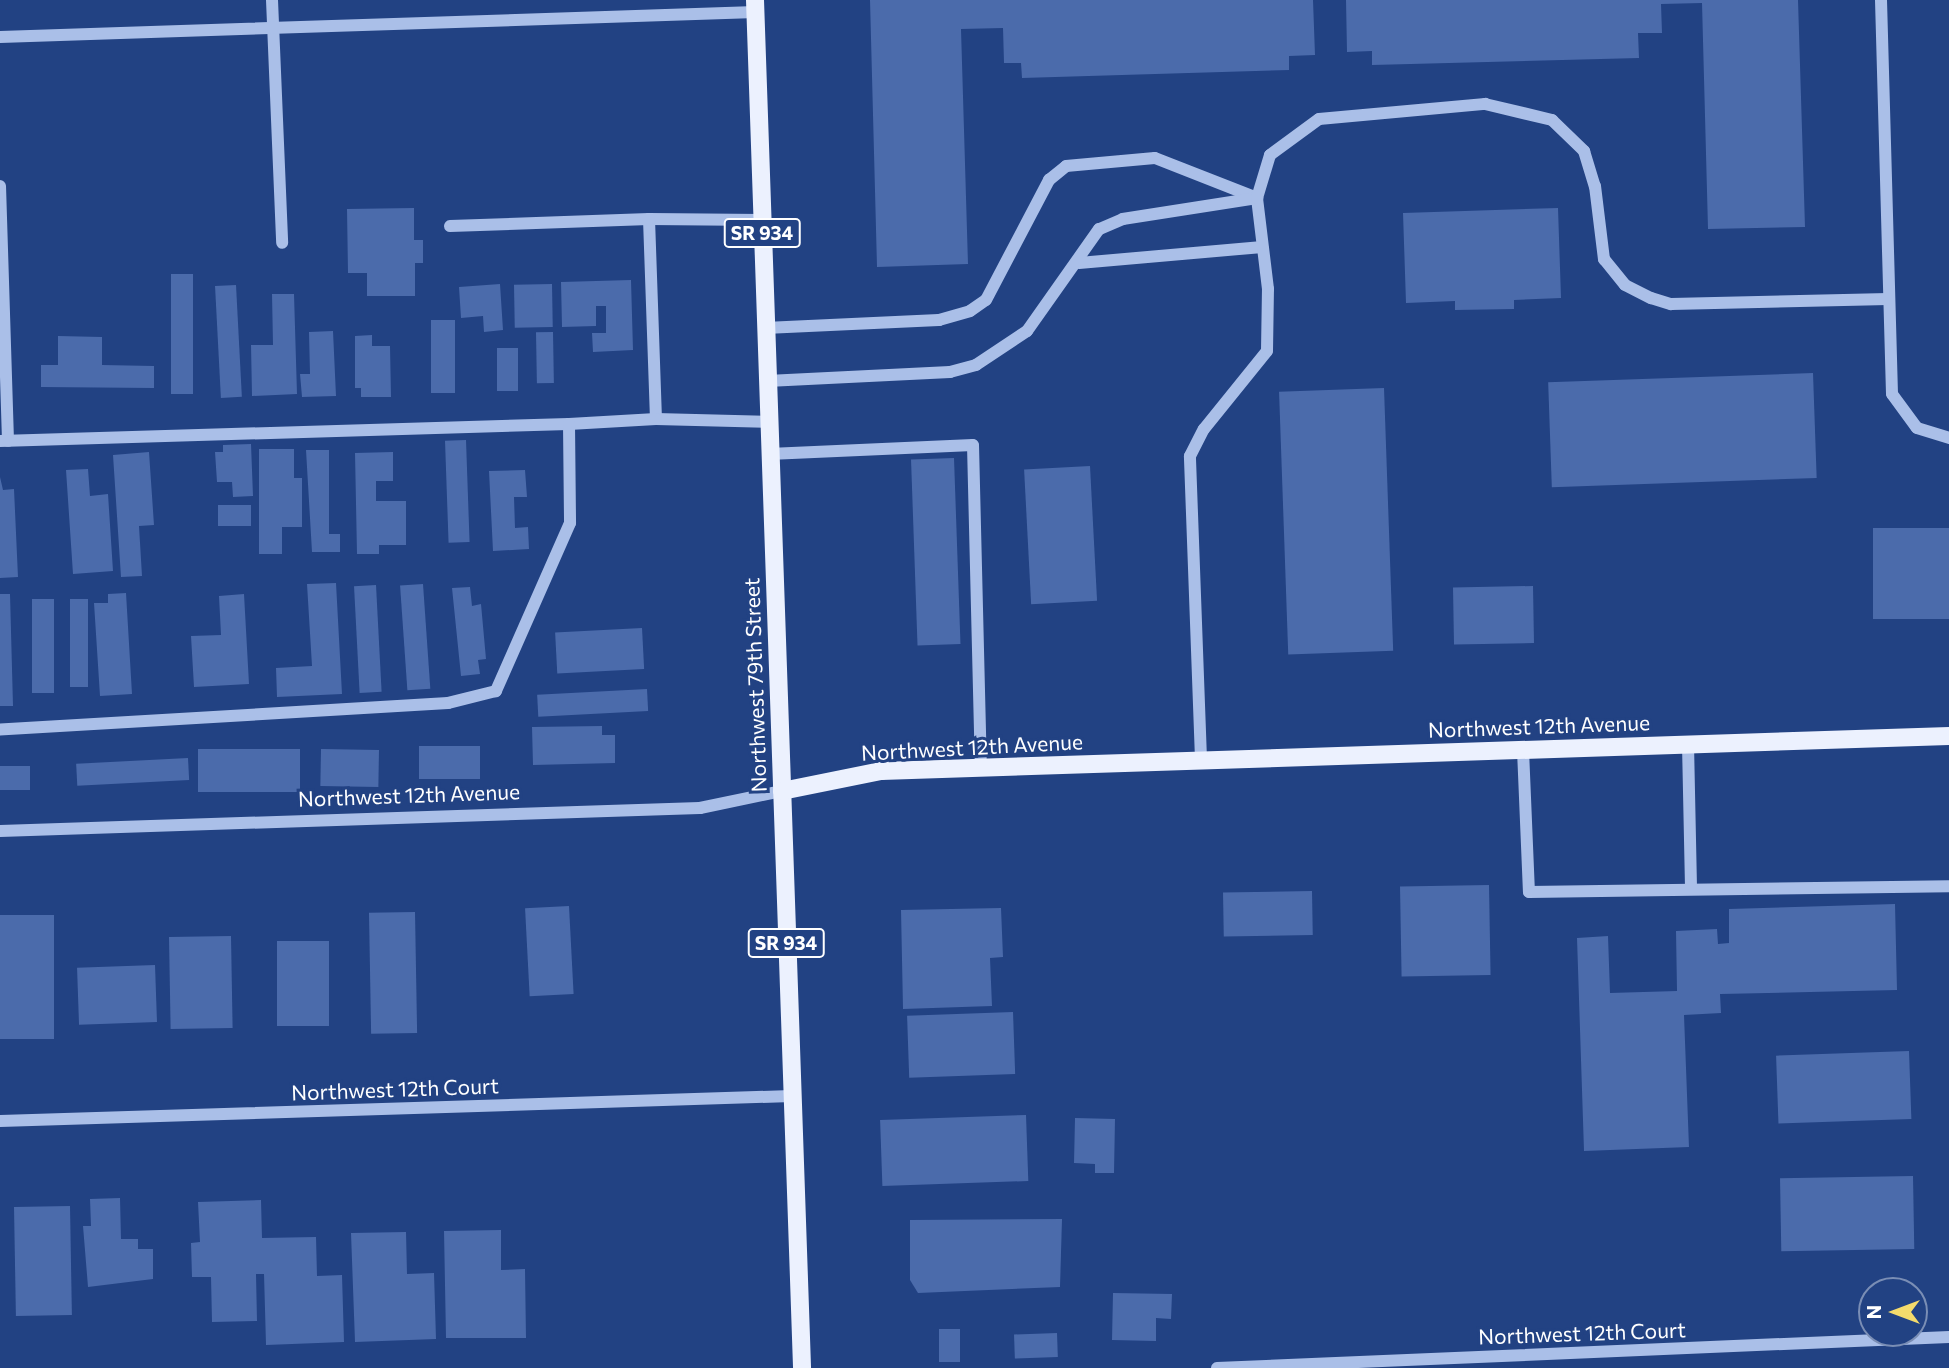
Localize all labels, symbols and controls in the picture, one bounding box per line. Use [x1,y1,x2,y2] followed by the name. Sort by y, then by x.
[724,218,800,248] road number: SR 934
[739,577,771,793] street label: Northwest 79th Street
[1428,710,1650,742] street label: Northwest 12th Avenue
[860,729,1084,765] street label: Northwest 12th Avenue
[298,779,520,811] street label: Northwest 12th Avenue
[748,928,824,959] road number: SR 934
[291,1073,499,1105] street label: Northwest 12th Court
[1858,1277,1928,1347] north arrow
[1862,1305,1885,1319] text: N
[1478,1317,1686,1349] street label: Northwest 12th Court

